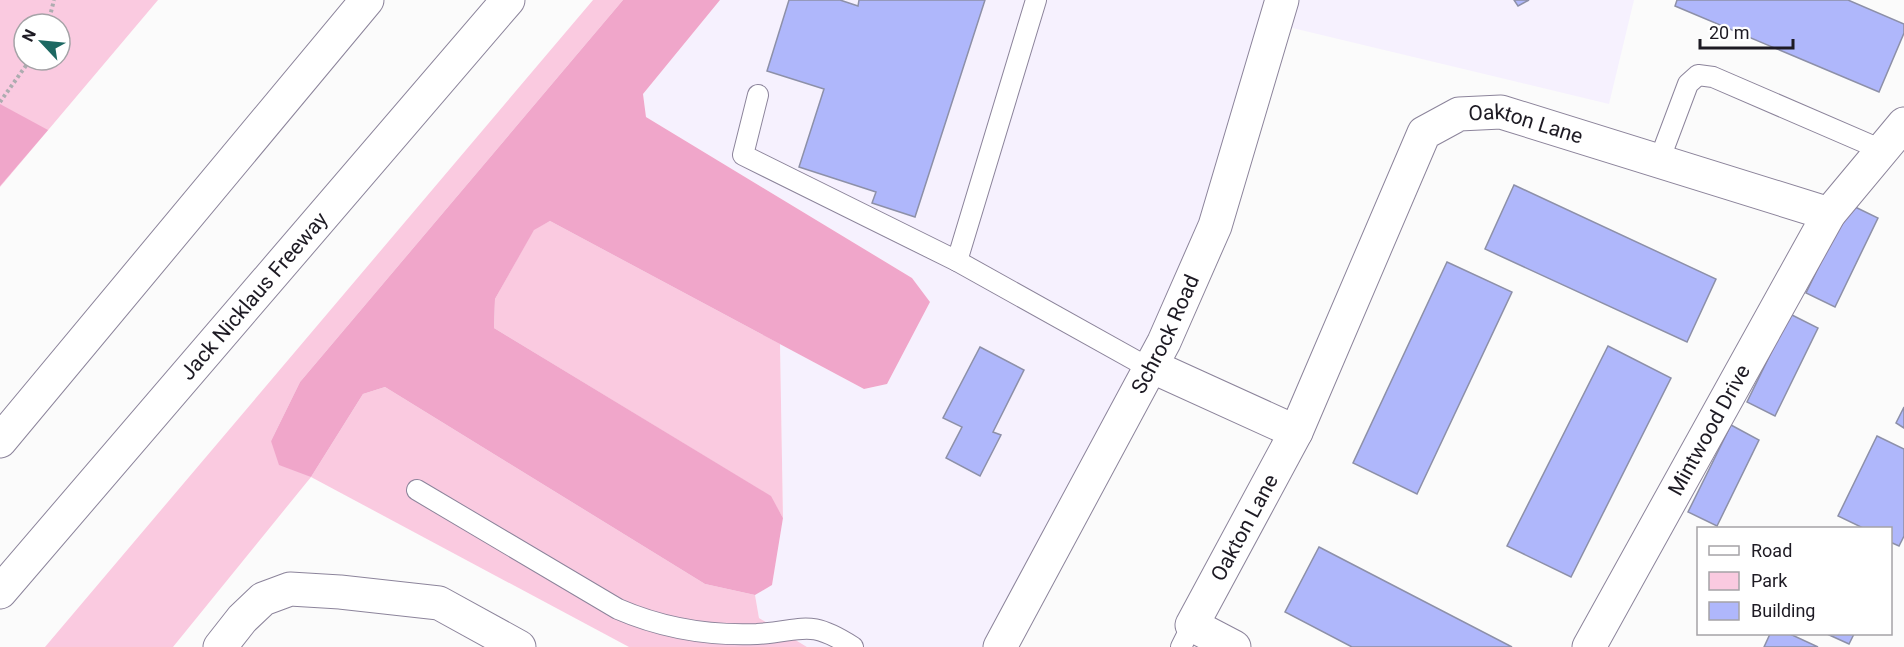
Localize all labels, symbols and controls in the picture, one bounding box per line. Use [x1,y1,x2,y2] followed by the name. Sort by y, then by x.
[12,12,72,72] north arrow
[1700,12,1793,50] scale bar
[1709,22,1749,43] text: 20 m
[18,26,40,45] text: N
[1468,100,1586,149] street label: Oakton Lane
[175,207,333,385] street label: Jack Nicklaus Freeway
[1127,271,1204,398] street label: Schrock Road
[1663,360,1755,500] street label: Mintwood Drive
[1206,470,1283,585] street label: Oakton Lane
[1697,527,1892,635] legend
[1751,540,1792,561] text: Road
[1751,570,1788,591] text: Park
[1751,600,1815,621] text: Building

